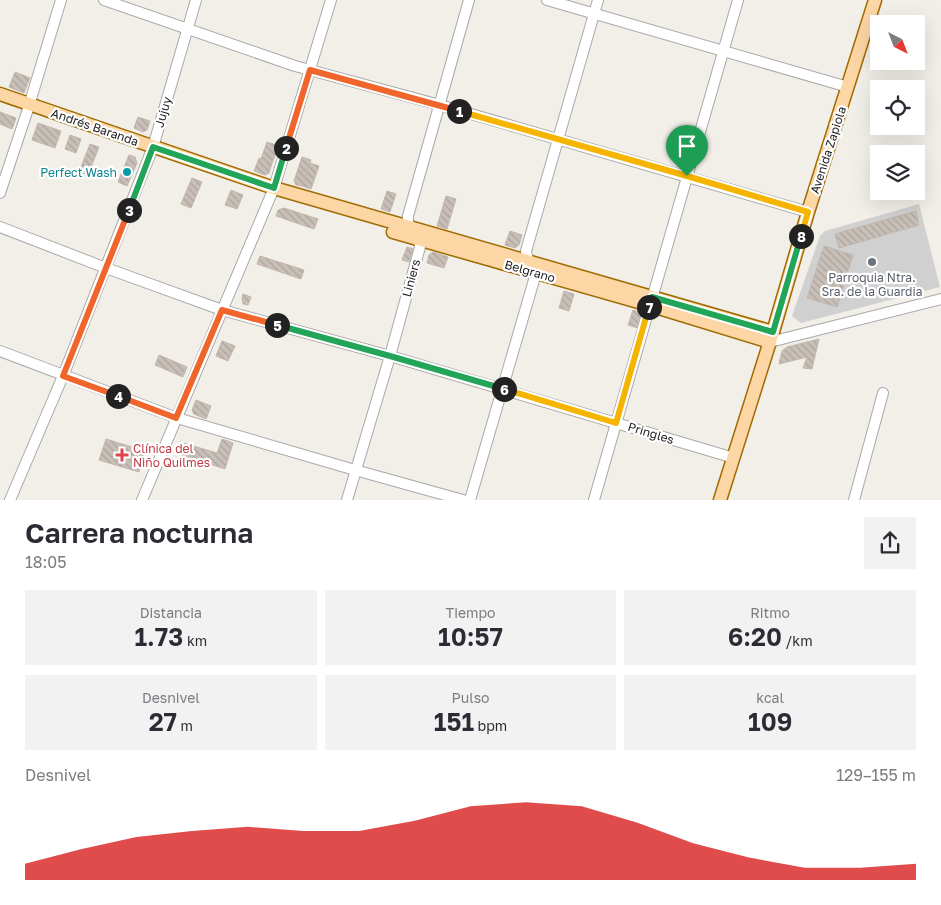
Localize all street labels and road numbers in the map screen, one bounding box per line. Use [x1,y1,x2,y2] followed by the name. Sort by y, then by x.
[152,95,175,129] street label: Jujuy
[807,104,849,196] street label: Avenida Zapiola
[49,105,141,149] street label: Andrés Baranda
[399,257,423,299] street label: Liniers
[503,257,557,285] street label: Belgrano
[626,419,676,447] street label: Pringles

